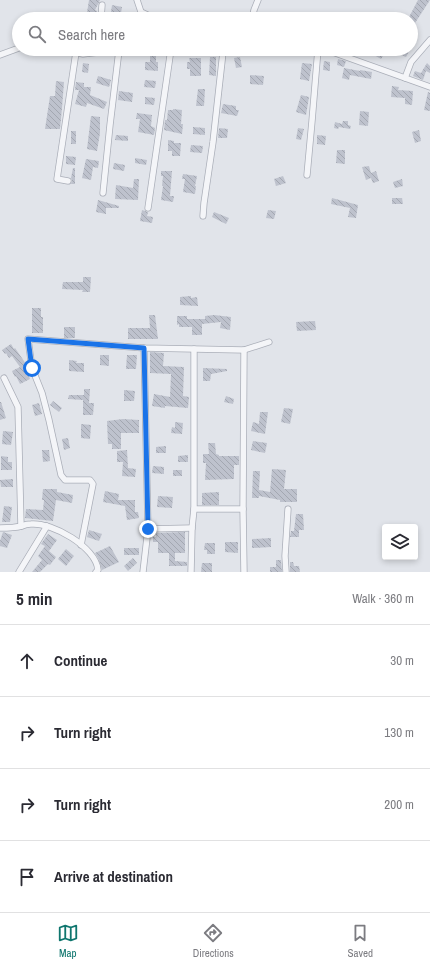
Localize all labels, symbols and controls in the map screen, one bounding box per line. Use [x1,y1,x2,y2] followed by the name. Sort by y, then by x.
[12,12,418,56] search box
[26,23,48,45] icon: search
[58,24,125,45] text: Search here
[23,359,41,377] route start
[139,520,157,538] route end
[382,524,418,560] map controls
[382,524,418,560] button: layers
[16,587,52,610] text: 5 min
[352,590,414,607] text: Walk · 360 m
[16,650,38,672] icon: ahead
[54,650,107,671] text: Continue
[390,652,414,669] text: 30 m
[16,722,38,744] icon: right
[54,722,111,743] text: Turn right
[384,724,414,741] text: 130 m
[16,794,38,816] icon: right
[54,794,111,815] text: Turn right
[384,796,414,813] text: 200 m
[16,866,38,888] icon: arrive
[54,866,173,887] text: Arrive at destination
[57,922,79,960] tab: Map
[193,922,234,960] tab: Directions
[348,922,373,960] tab: Saved

